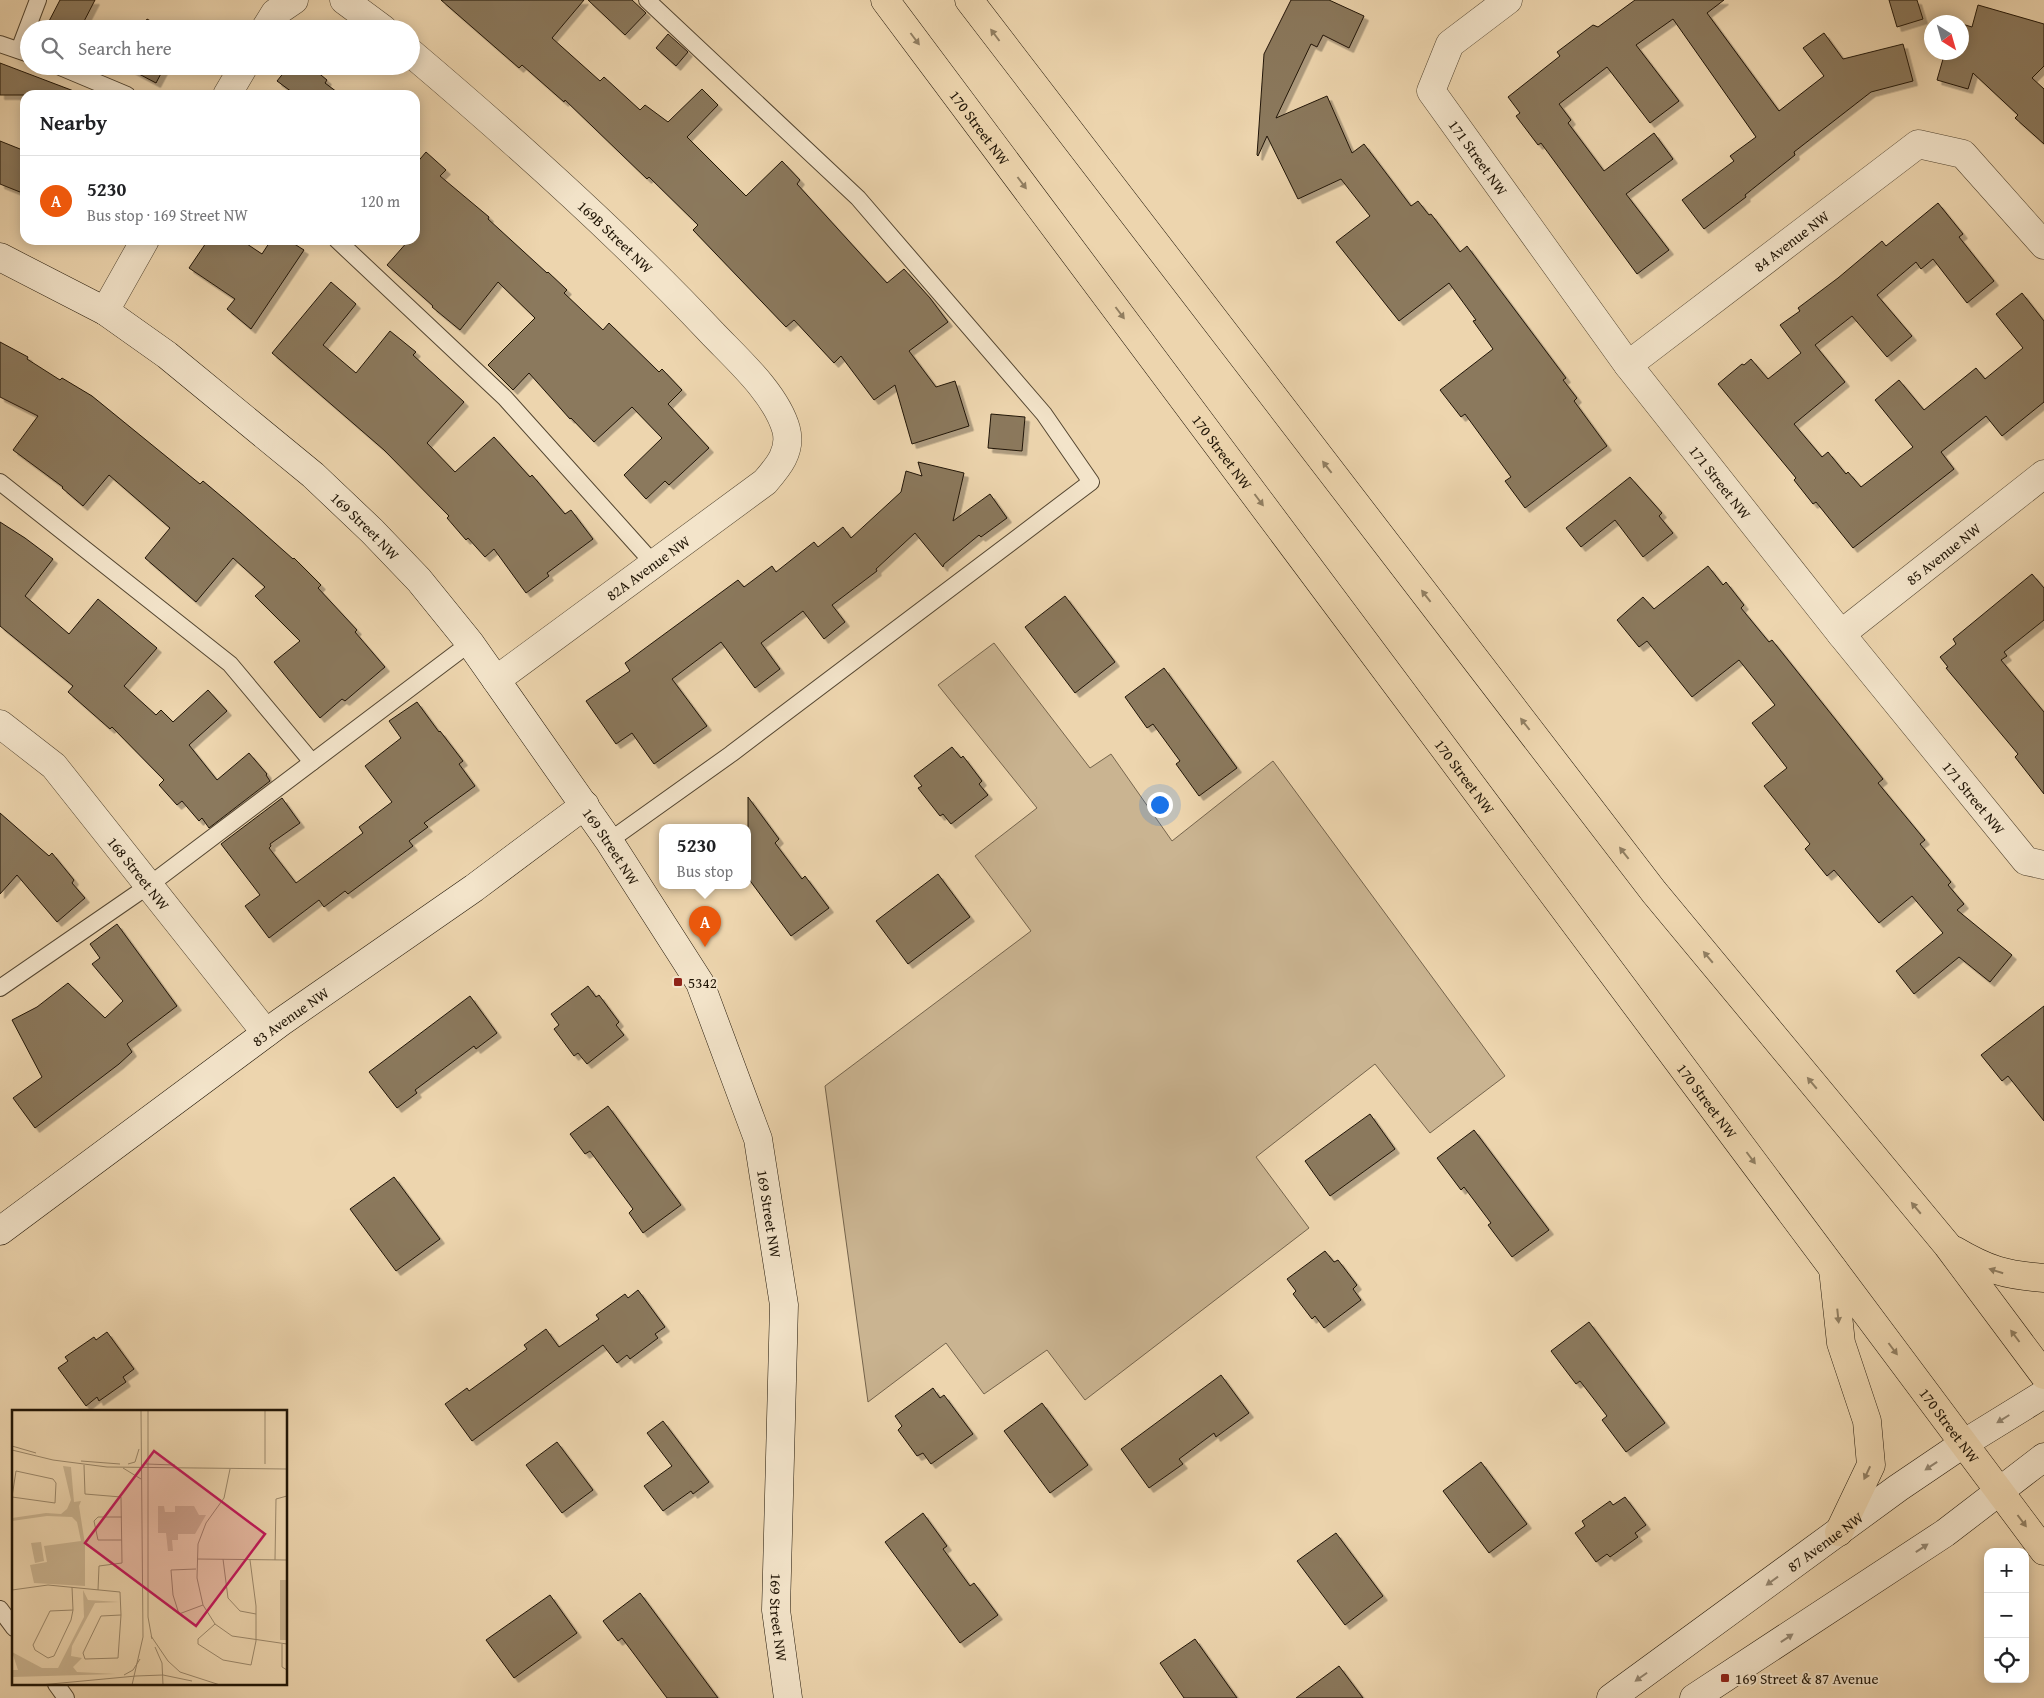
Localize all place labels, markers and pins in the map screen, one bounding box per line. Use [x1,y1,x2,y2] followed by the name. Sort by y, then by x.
[689,906,721,947] pin: A
[688,972,717,993] place label: 5342
[672,976,684,988] marker: 5342
[1735,1668,1879,1689] place label: 169 Street & 87 Avenue
[1719,1672,1731,1684] marker: 169 Street & 87 Avenue

